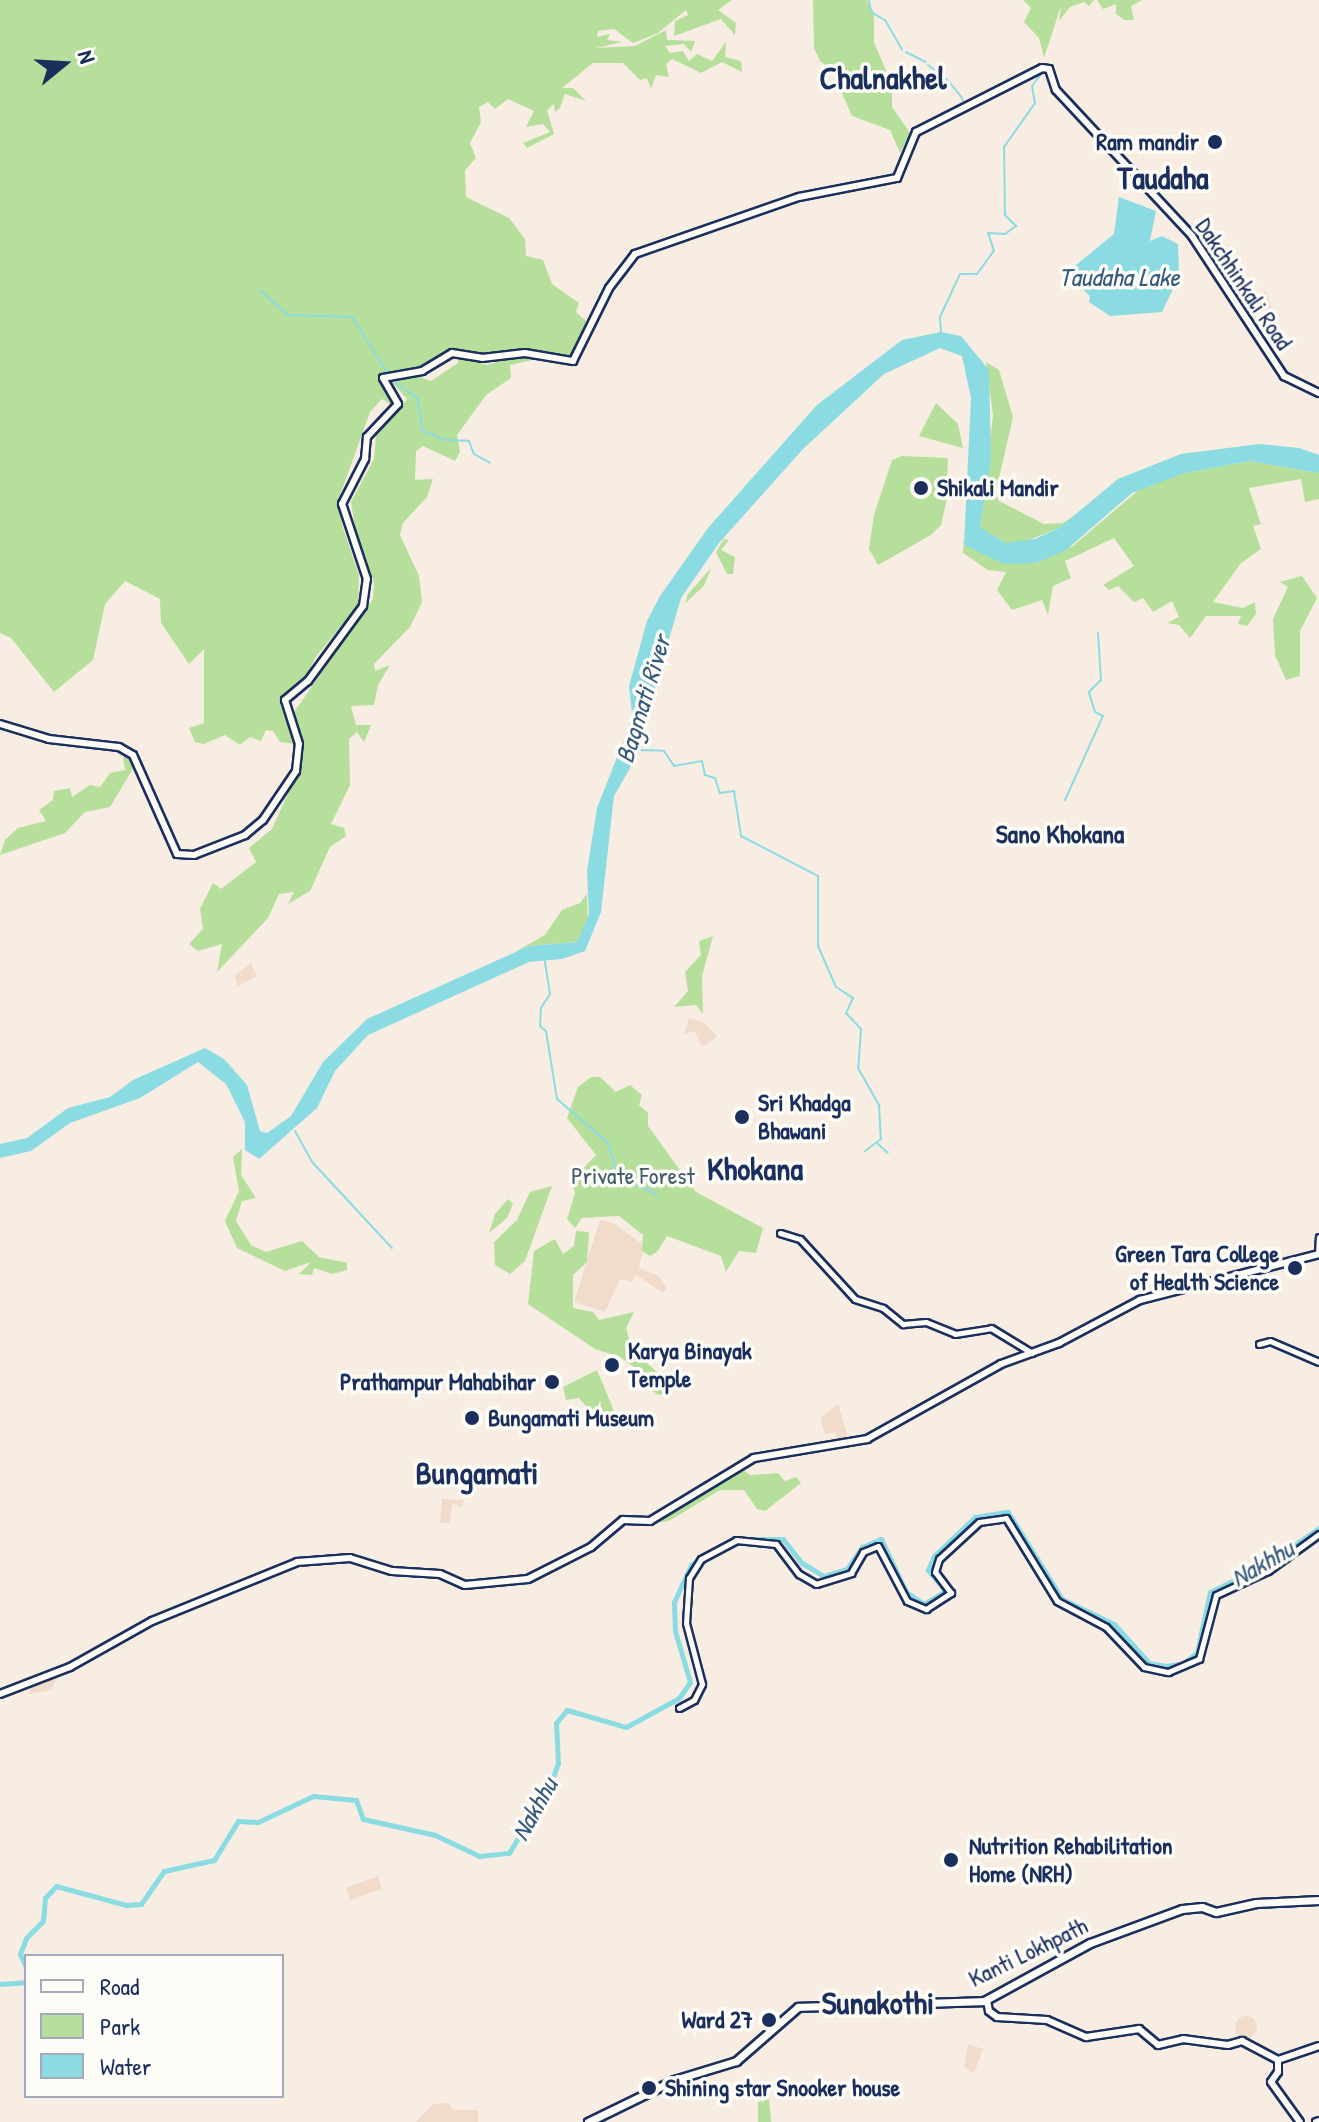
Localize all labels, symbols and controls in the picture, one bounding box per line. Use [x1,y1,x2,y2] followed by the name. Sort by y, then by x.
[24,24,104,104] north arrow
[71,46,103,67] text: N
[819,59,947,97] district label: Chalnakhel
[1096,128,1199,156] place label: Ram mandir
[1206,133,1224,151] marker: Ram mandir
[1117,159,1209,197] district label: Taudaha
[1189,213,1299,355] street label: Dakchhinkali Road
[1058,261,1180,293] water label: Taudaha Lake
[937,474,1059,502] place label: Shikali Mandir
[912,479,930,497] marker: Shikali Mandir
[609,631,677,767] water label: Bagmati River
[996,818,1124,850] district label: Sano Khokana
[758,1089,851,1145] place label: Sri Khadga Bhawani
[733,1108,751,1126] marker: Sri Khadga Bhawani
[707,1150,803,1188] district label: Khokana
[571,1162,695,1190] park label: Private Forest
[1115,1240,1279,1296] place label: Green Tara College of Health Science
[1286,1259,1304,1277] marker: Green Tara College of Health Science
[628,1337,752,1393] place label: Karya Binayak Temple
[603,1356,621,1374] marker: Karya Binayak Temple
[340,1368,536,1396] place label: Prathampur Mahabihar
[543,1373,561,1391] marker: Prathampur Mahabihar
[488,1404,654,1432] place label: Bungamati Museum
[463,1409,481,1427] marker: Bungamati Museum
[416,1454,538,1492] district label: Bungamati
[1225,1533,1299,1593] water label: Nakhhu
[504,1772,564,1846] water label: Nakhhu
[969,1832,1173,1888] place label: Nutrition Rehabilitation Home (NRH)
[940,1849,962,1871] marker: Nutrition Rehabilitation Home (NRH)
[964,1911,1092,1993] street label: Kanti Lokhpath
[24,1954,284,2098] legend
[100,1970,139,2002] text: Road
[822,1984,934,2022] district label: Sunakothi
[682,2006,753,2034] place label: Ward 27
[100,2010,140,2042] text: Park
[760,2011,778,2029] marker: Ward 27
[100,2050,151,2082] text: Water
[665,2074,900,2102] place label: Shining star Snooker house
[640,2079,658,2097] marker: Shining star Snooker house

